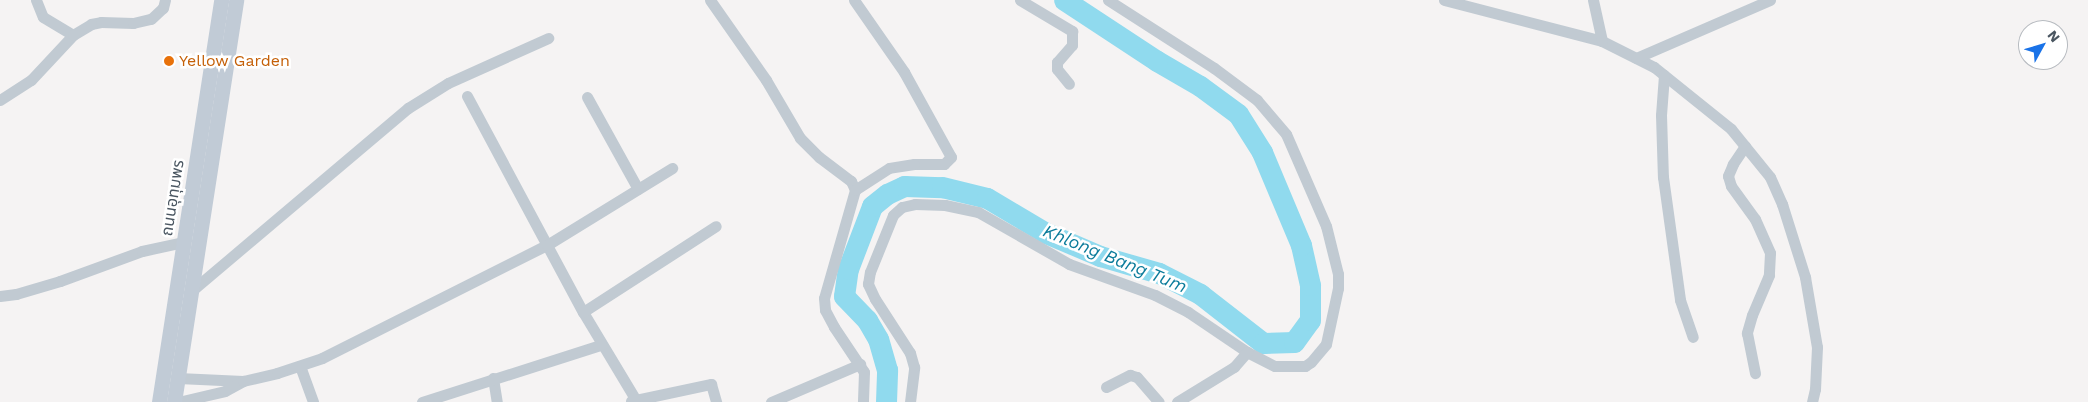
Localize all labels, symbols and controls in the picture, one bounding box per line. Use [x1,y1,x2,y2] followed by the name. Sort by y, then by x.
[2018,20,2068,70] north arrow
[2044,27,2063,45] text: N
[179,51,290,71] place label: Yellow Garden
[163,55,175,67] marker: Yellow Garden
[158,159,188,237] street label: ถนนอุทุมพร
[1040,220,1190,298] water label: Khlong Bang Tum

